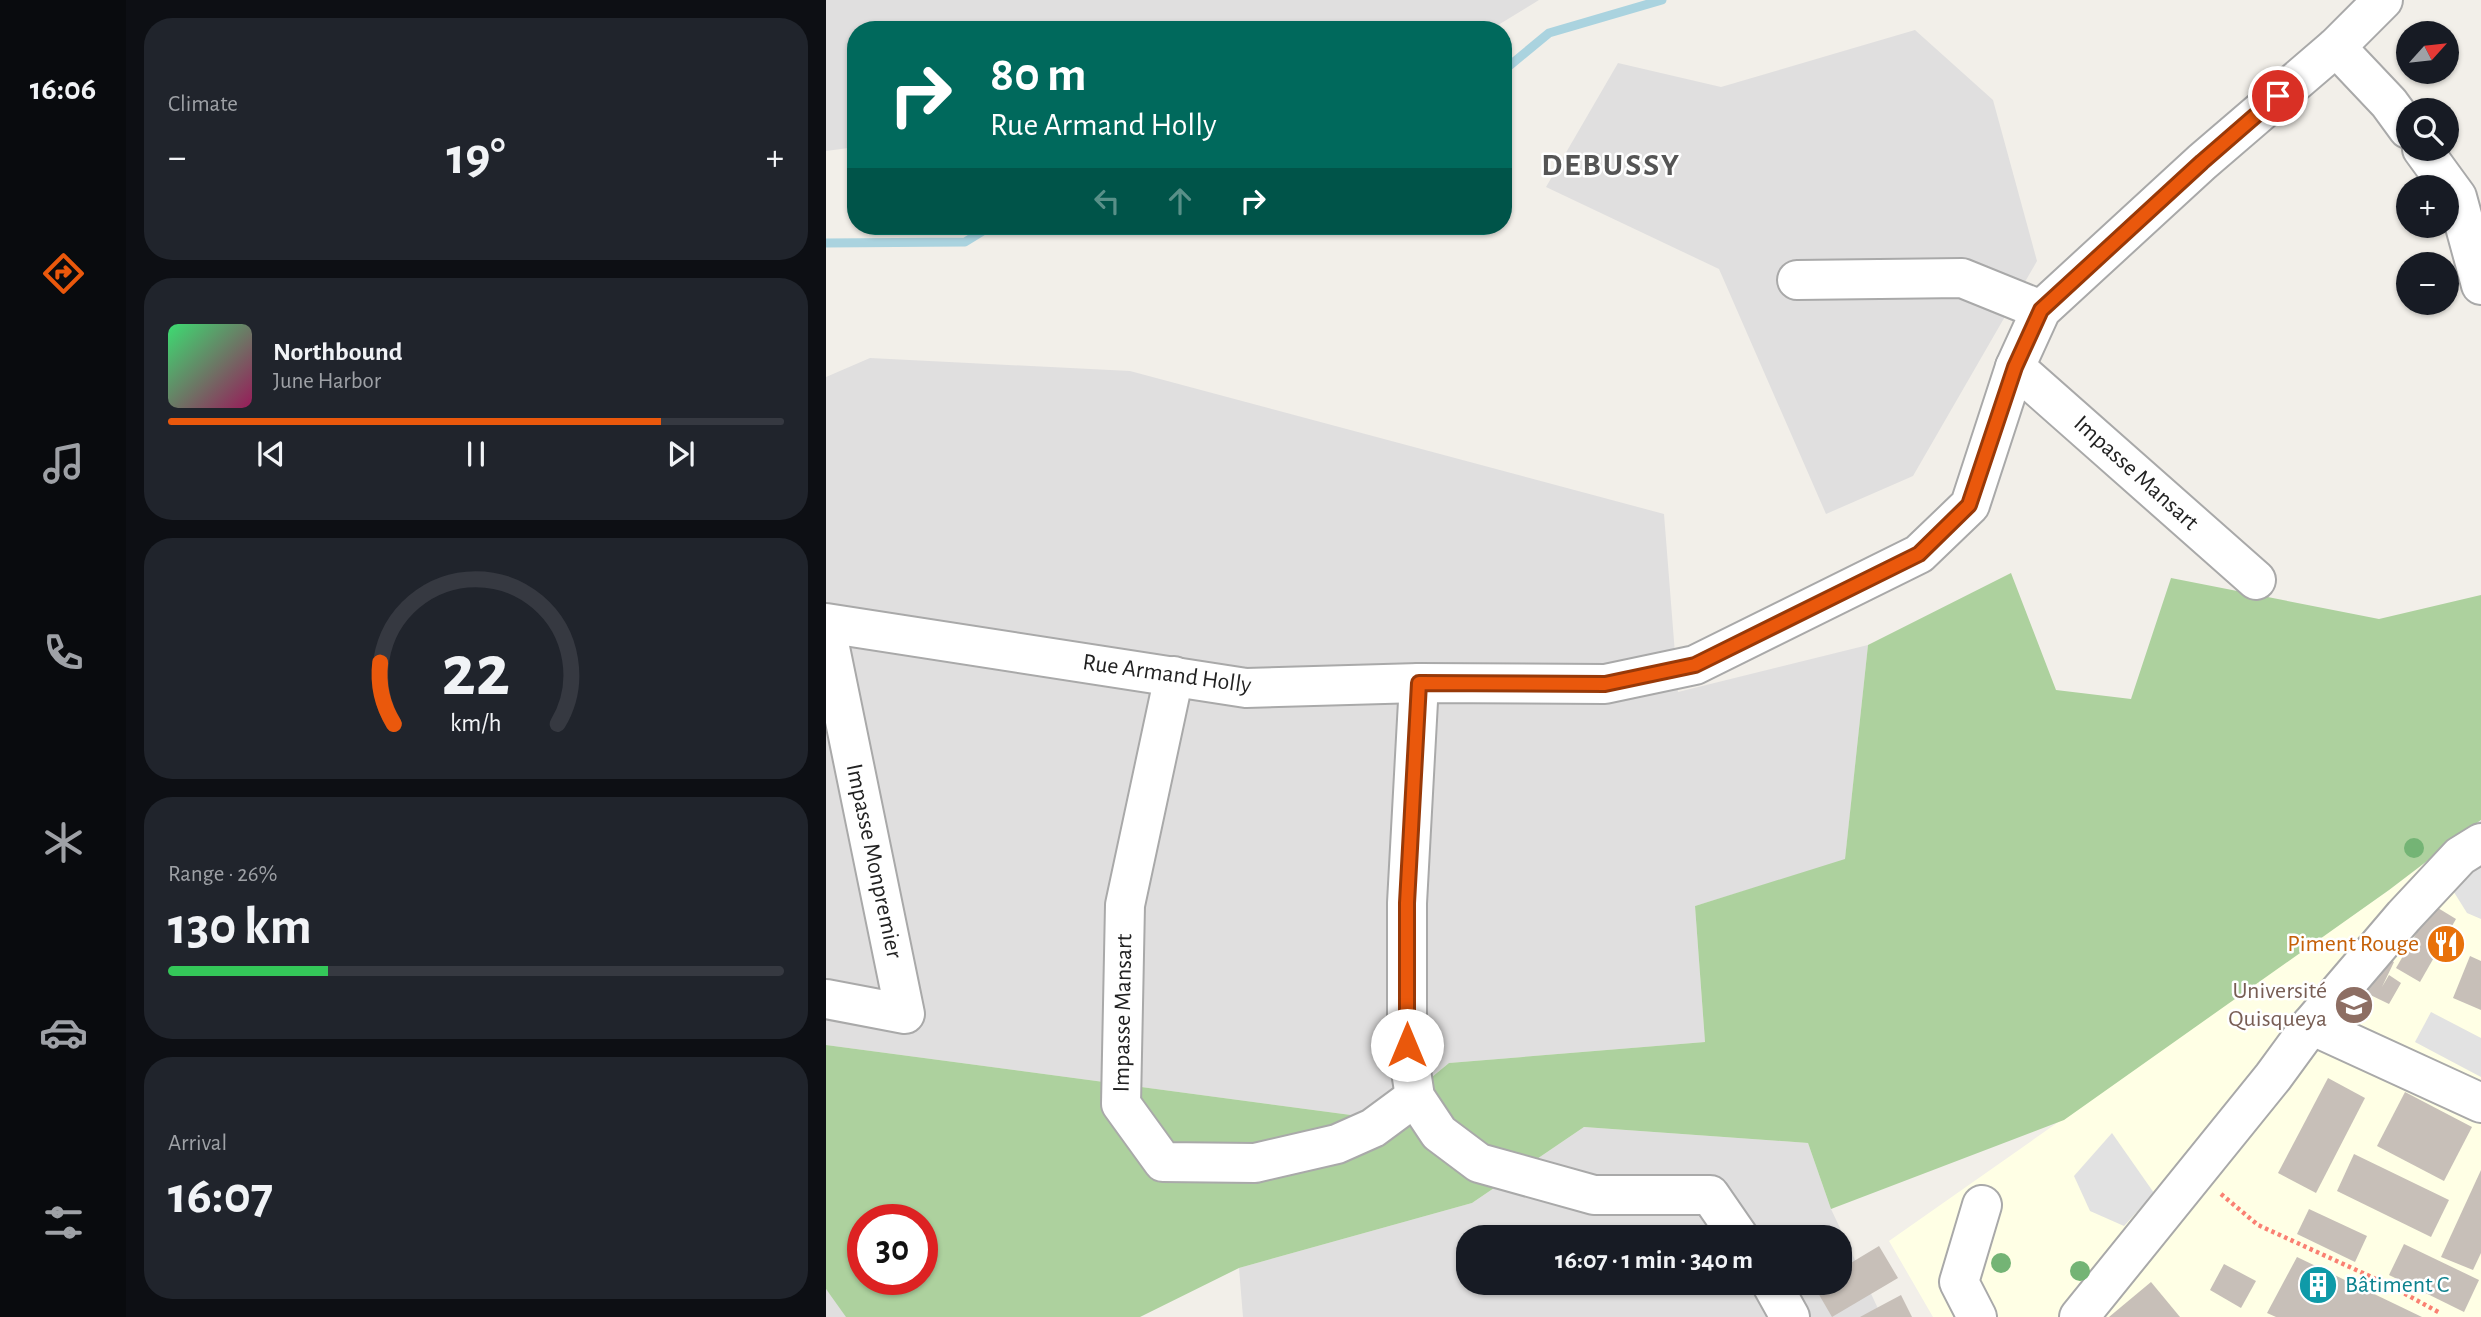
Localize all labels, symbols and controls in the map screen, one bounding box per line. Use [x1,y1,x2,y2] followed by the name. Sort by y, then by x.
[2396,21,2459,84] north arrow
[2396,21,2459,315] map controls
[875,49,966,140] icon: right
[990,51,1087,100] text: 80 m
[2248,66,2308,126] pin
[30,73,96,105] text: 16:06
[2259,77,2297,115] icon: arrive
[168,93,238,116] text: Climate
[2396,98,2459,161] button: search
[990,109,1217,141] text: Rue Armand Holly
[446,131,506,183] text: 19°
[168,139,186,177] text: −
[766,139,784,177] text: +
[1541,149,1681,181] district label: DEBUSSY
[2396,175,2459,238] button: +
[1088,182,1126,220] icon: left
[1161,182,1199,220] icon: ahead
[1234,182,1272,220] icon: right
[39,249,88,298] icon: directions
[2396,252,2459,315] button: −
[273,339,402,365] text: Northbound
[273,370,381,393] text: June Harbor
[2069,411,2203,535] street label: Impasse Mansart
[252,435,290,473] icon: previous
[457,435,495,473] icon: pause
[662,435,700,473] icon: next
[39,439,88,488] icon: music
[39,628,88,677] icon: phone
[442,637,510,710] text: 22
[1081,650,1253,698] street label: Rue Armand Holly
[450,711,502,736] text: km/h
[842,761,906,961] street label: Impasse Monpremier
[39,818,88,867] icon: climate
[168,863,277,886] text: Range · 26%
[168,901,312,953] text: 130 km
[2425,923,2467,965] restaurant icon: Piment Rouge
[2287,932,2419,956] place label: Piment Rouge
[1110,933,1136,1092] street label: Impasse Mansart
[2228,979,2327,1031] place label: Université Quisqueya
[2333,984,2375,1026] school or university icon: Université Quisqueya
[39,1008,88,1057] icon: car
[1370,1008,1444,1082] position arrow
[168,1132,227,1155] text: Arrival
[168,1170,273,1222] text: 16:07
[39,1198,88,1247] icon: filters
[847,1204,938,1295] speed limit sign: 30
[1555,1247,1753,1273] text: 16:07 · 1 min · 340 m
[2297,1264,2339,1306] building icon: Bâtiment C
[2345,1273,2449,1297] place label: Bâtiment C

